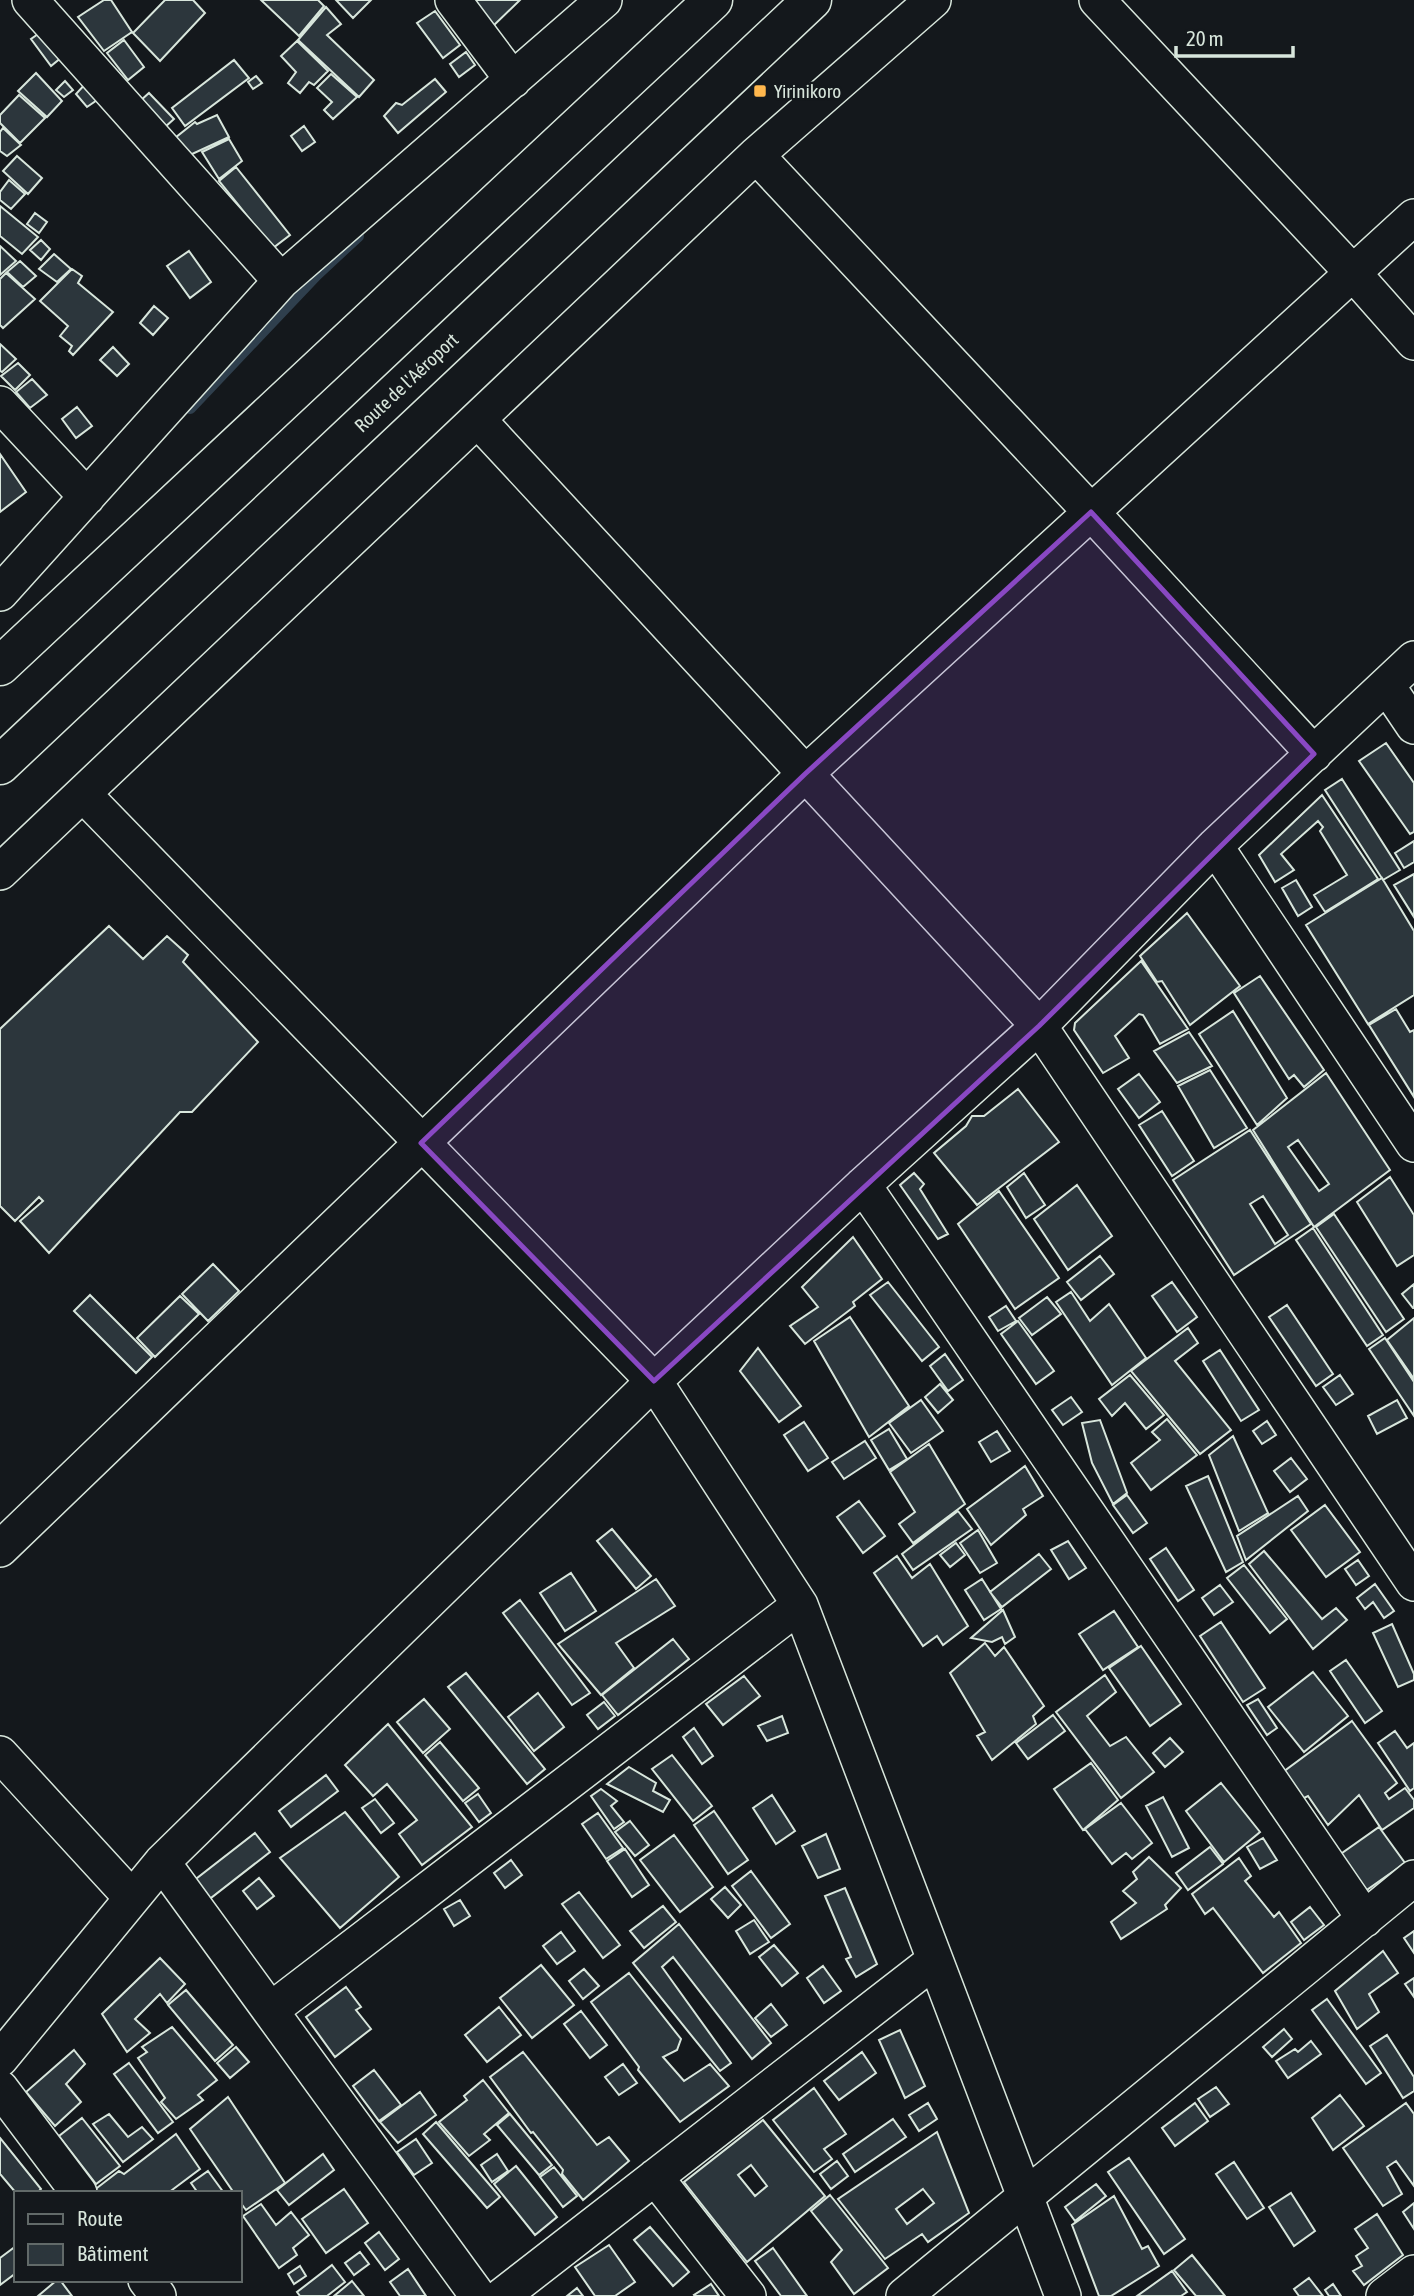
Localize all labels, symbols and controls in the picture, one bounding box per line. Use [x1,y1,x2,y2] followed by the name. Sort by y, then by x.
[1176,14,1293,58] scale bar
[1186,26,1224,50] text: 20 m
[774,80,841,102] place label: Yirinikoro
[752,83,768,99] marker: Yirinikoro
[350,328,462,436] street label: Route de l'Aéroport
[14,2191,242,2282] legend
[77,2206,123,2230] text: Route
[77,2241,148,2265] text: Bâtiment

